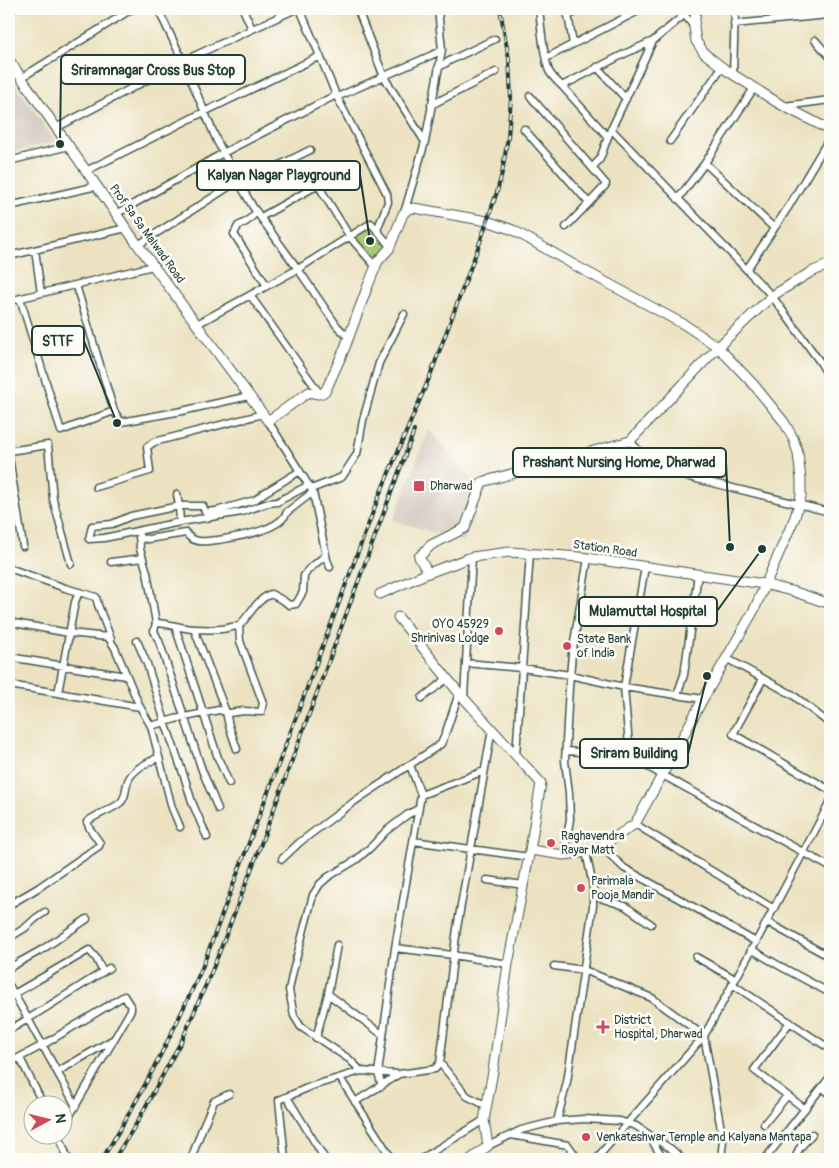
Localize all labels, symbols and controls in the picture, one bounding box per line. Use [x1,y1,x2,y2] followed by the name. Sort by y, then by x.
[61,55,245,84] callout: Sriramnagar Cross Bus Stop
[71,62,236,79] text: Sriramnagar Cross Bus Stop
[197,161,360,190] callout: Kalyan Nagar Playground
[207,167,351,184] text: Kalyan Nagar Playground
[106,182,188,287] street label: Prof Sa Sa Malwad Road
[32,326,84,355] callout: STTF
[42,333,75,350] text: STTF
[513,448,726,477] callout: Prashant Nursing Home, Dharwad
[522,454,716,471] text: Prashant Nursing Home, Dharwad
[412,479,426,493] marker: Dharwad
[430,479,473,494] place label: Dharwad
[572,537,638,561] street label: Station Road
[579,597,717,626] callout: Mulamuttal Hospital
[589,603,707,620] text: Mulamuttal Hospital
[411,617,489,646] place label: OYO 45929 Shrinivas Lodge
[493,625,505,637] marker: OYO 45929 Shrinivas Lodge
[577,632,631,661] place label: State Bank of India
[561,640,573,652] marker: State Bank of India
[580,739,688,768] callout: Sriram Building
[590,745,678,762] text: Sriram Building
[561,829,625,858] place label: Raghavendra Rayar Matt
[545,837,557,849] marker: Raghavendra Rayar Matt
[591,874,655,903] place label: Parimala Pooja Mandir
[575,882,587,894] marker: Parimala Pooja Mandir
[614,1013,703,1042] place label: District Hospital, Dharwad
[596,1020,610,1034] marker: District Hospital, Dharwad
[22,1096,72,1146] north arrow
[51,1113,69,1124] text: N
[596,1130,812,1145] place label: Venkateshwar Temple and Kalyana Mantapa
[580,1131,592,1143] marker: Venkateshwar Temple and Kalyana Mantapa

